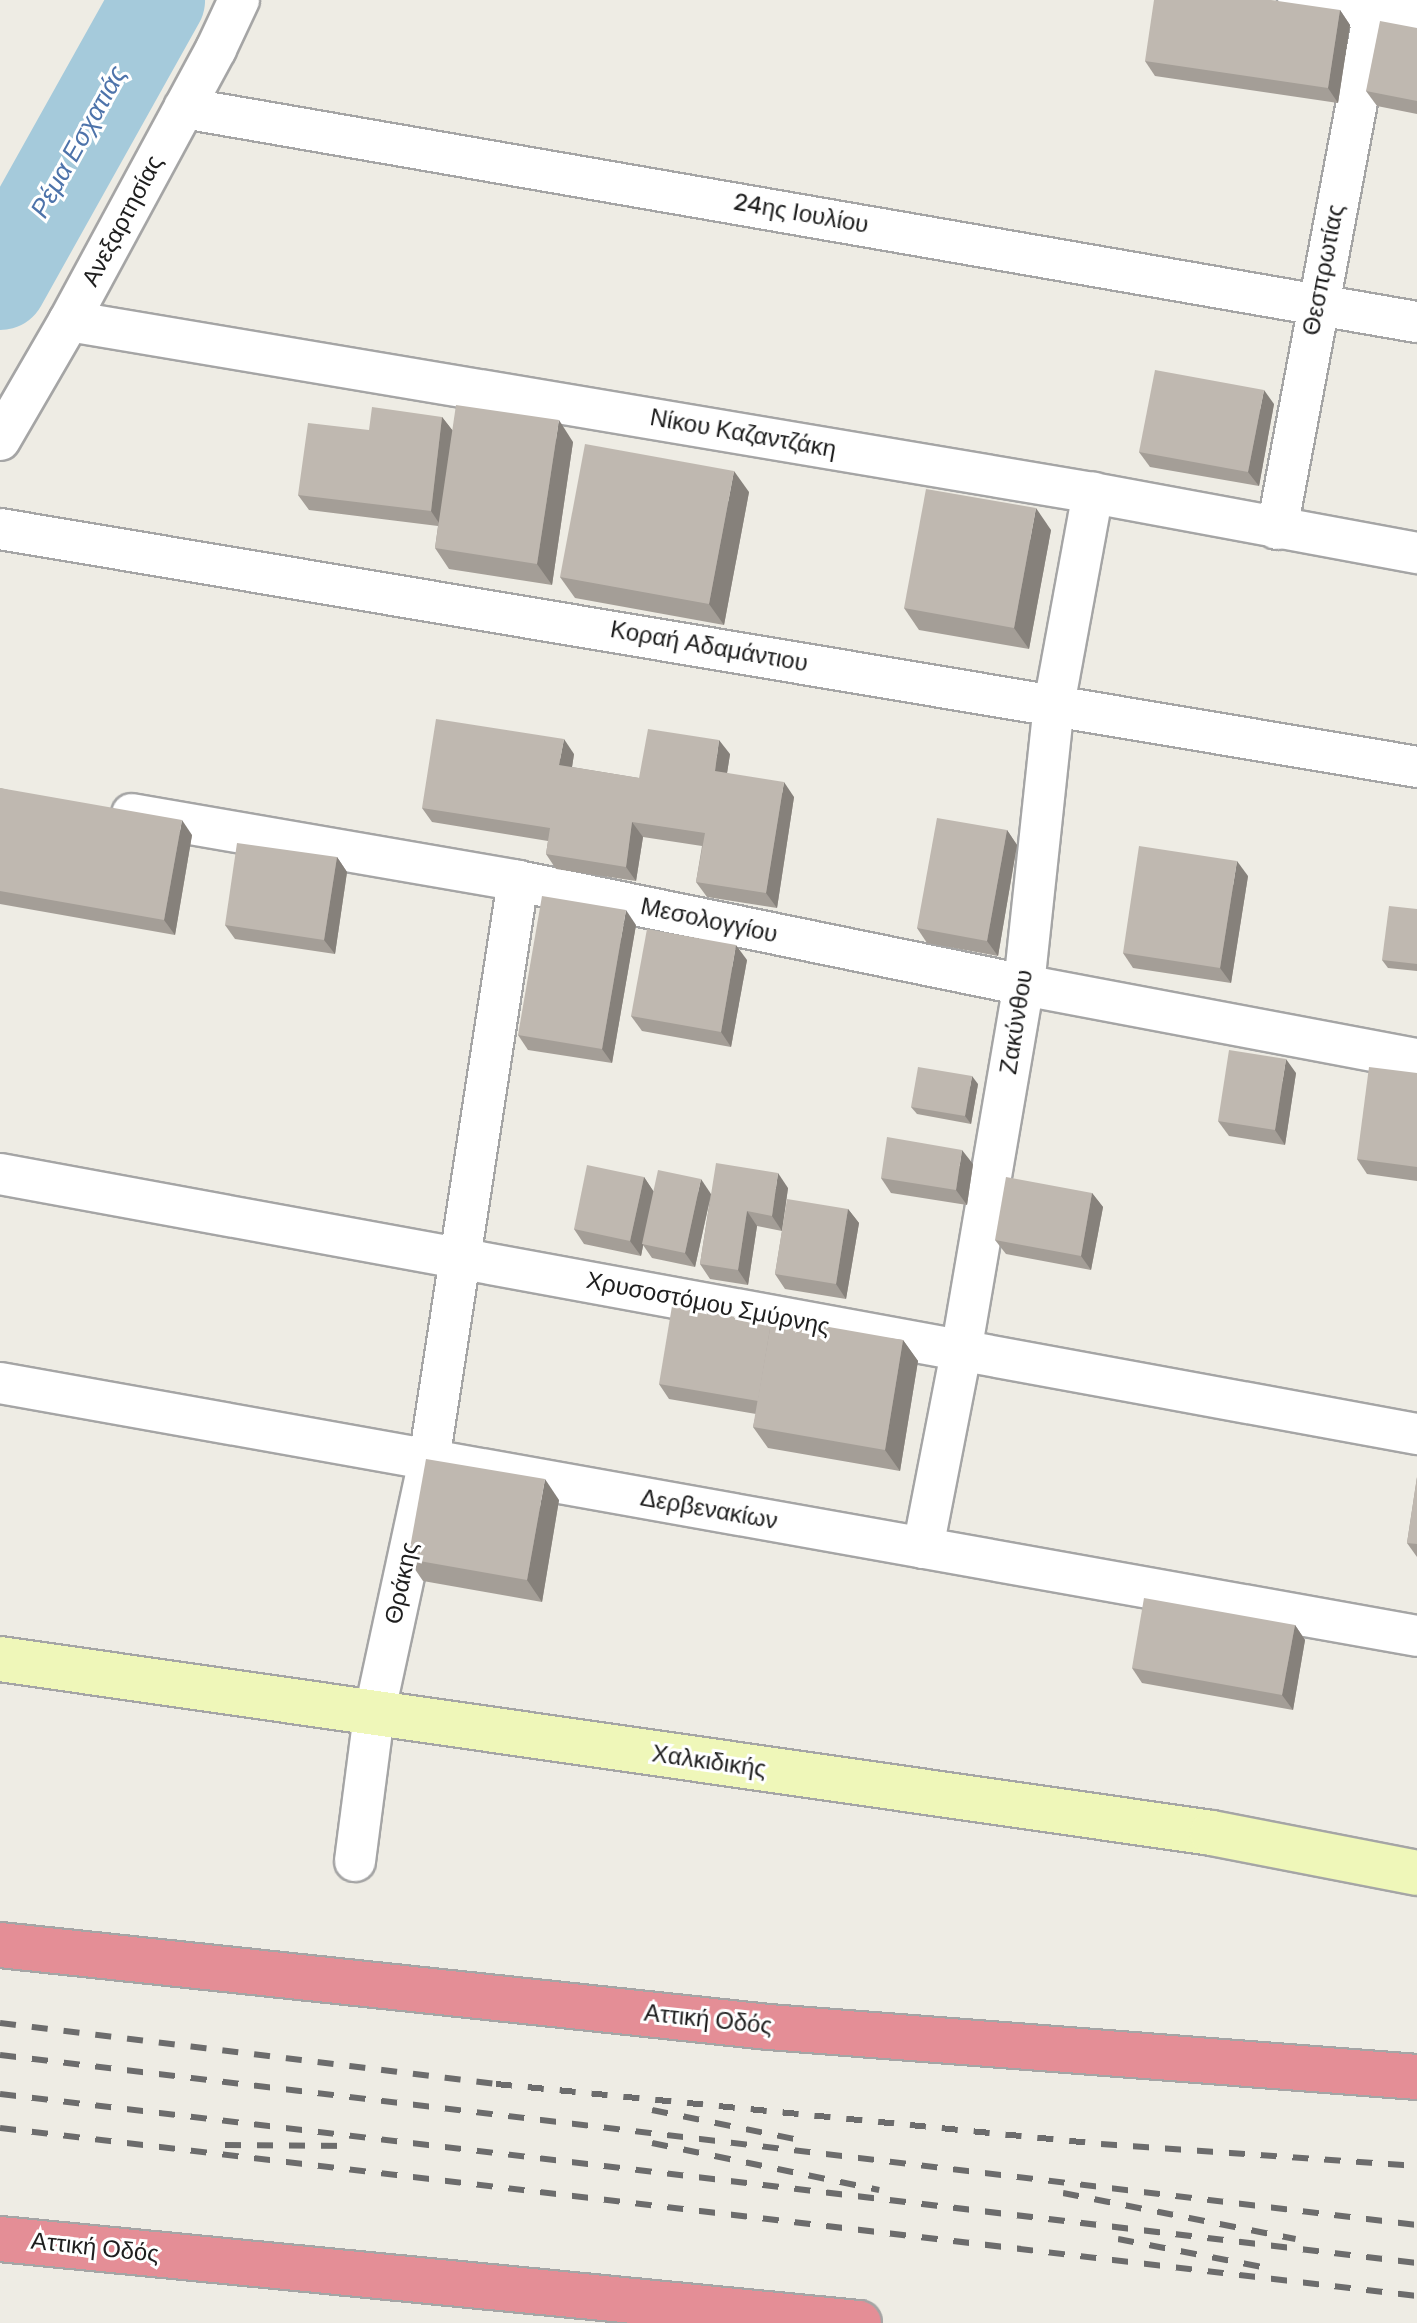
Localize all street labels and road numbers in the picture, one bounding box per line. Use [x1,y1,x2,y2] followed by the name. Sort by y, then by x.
[76,151,170,291] street label: Ανεξαρτησίας
[731,188,871,240] street label: 24ης Ιουλίου
[1297,202,1351,338] street label: Θεσπρωτίας
[648,403,838,465] street label: Νίκου Καζαντζάκη
[608,615,810,679] street label: Κοραή Αδαμάντιου
[638,892,780,950] street label: Μεσολογγίου
[995,968,1039,1076] street label: Ζακύνθου
[584,1266,832,1342] street label: Χρυσοστόμου Σμύρνης
[638,1484,780,1536] street label: Δερβενακίων
[379,1539,425,1627] street label: Θράκης
[650,1740,768,1784] street label: Χαλκιδικής
[643,1999,773,2041] street label: Αττική Οδός
[30,2227,160,2269] street label: Αττική Οδός

